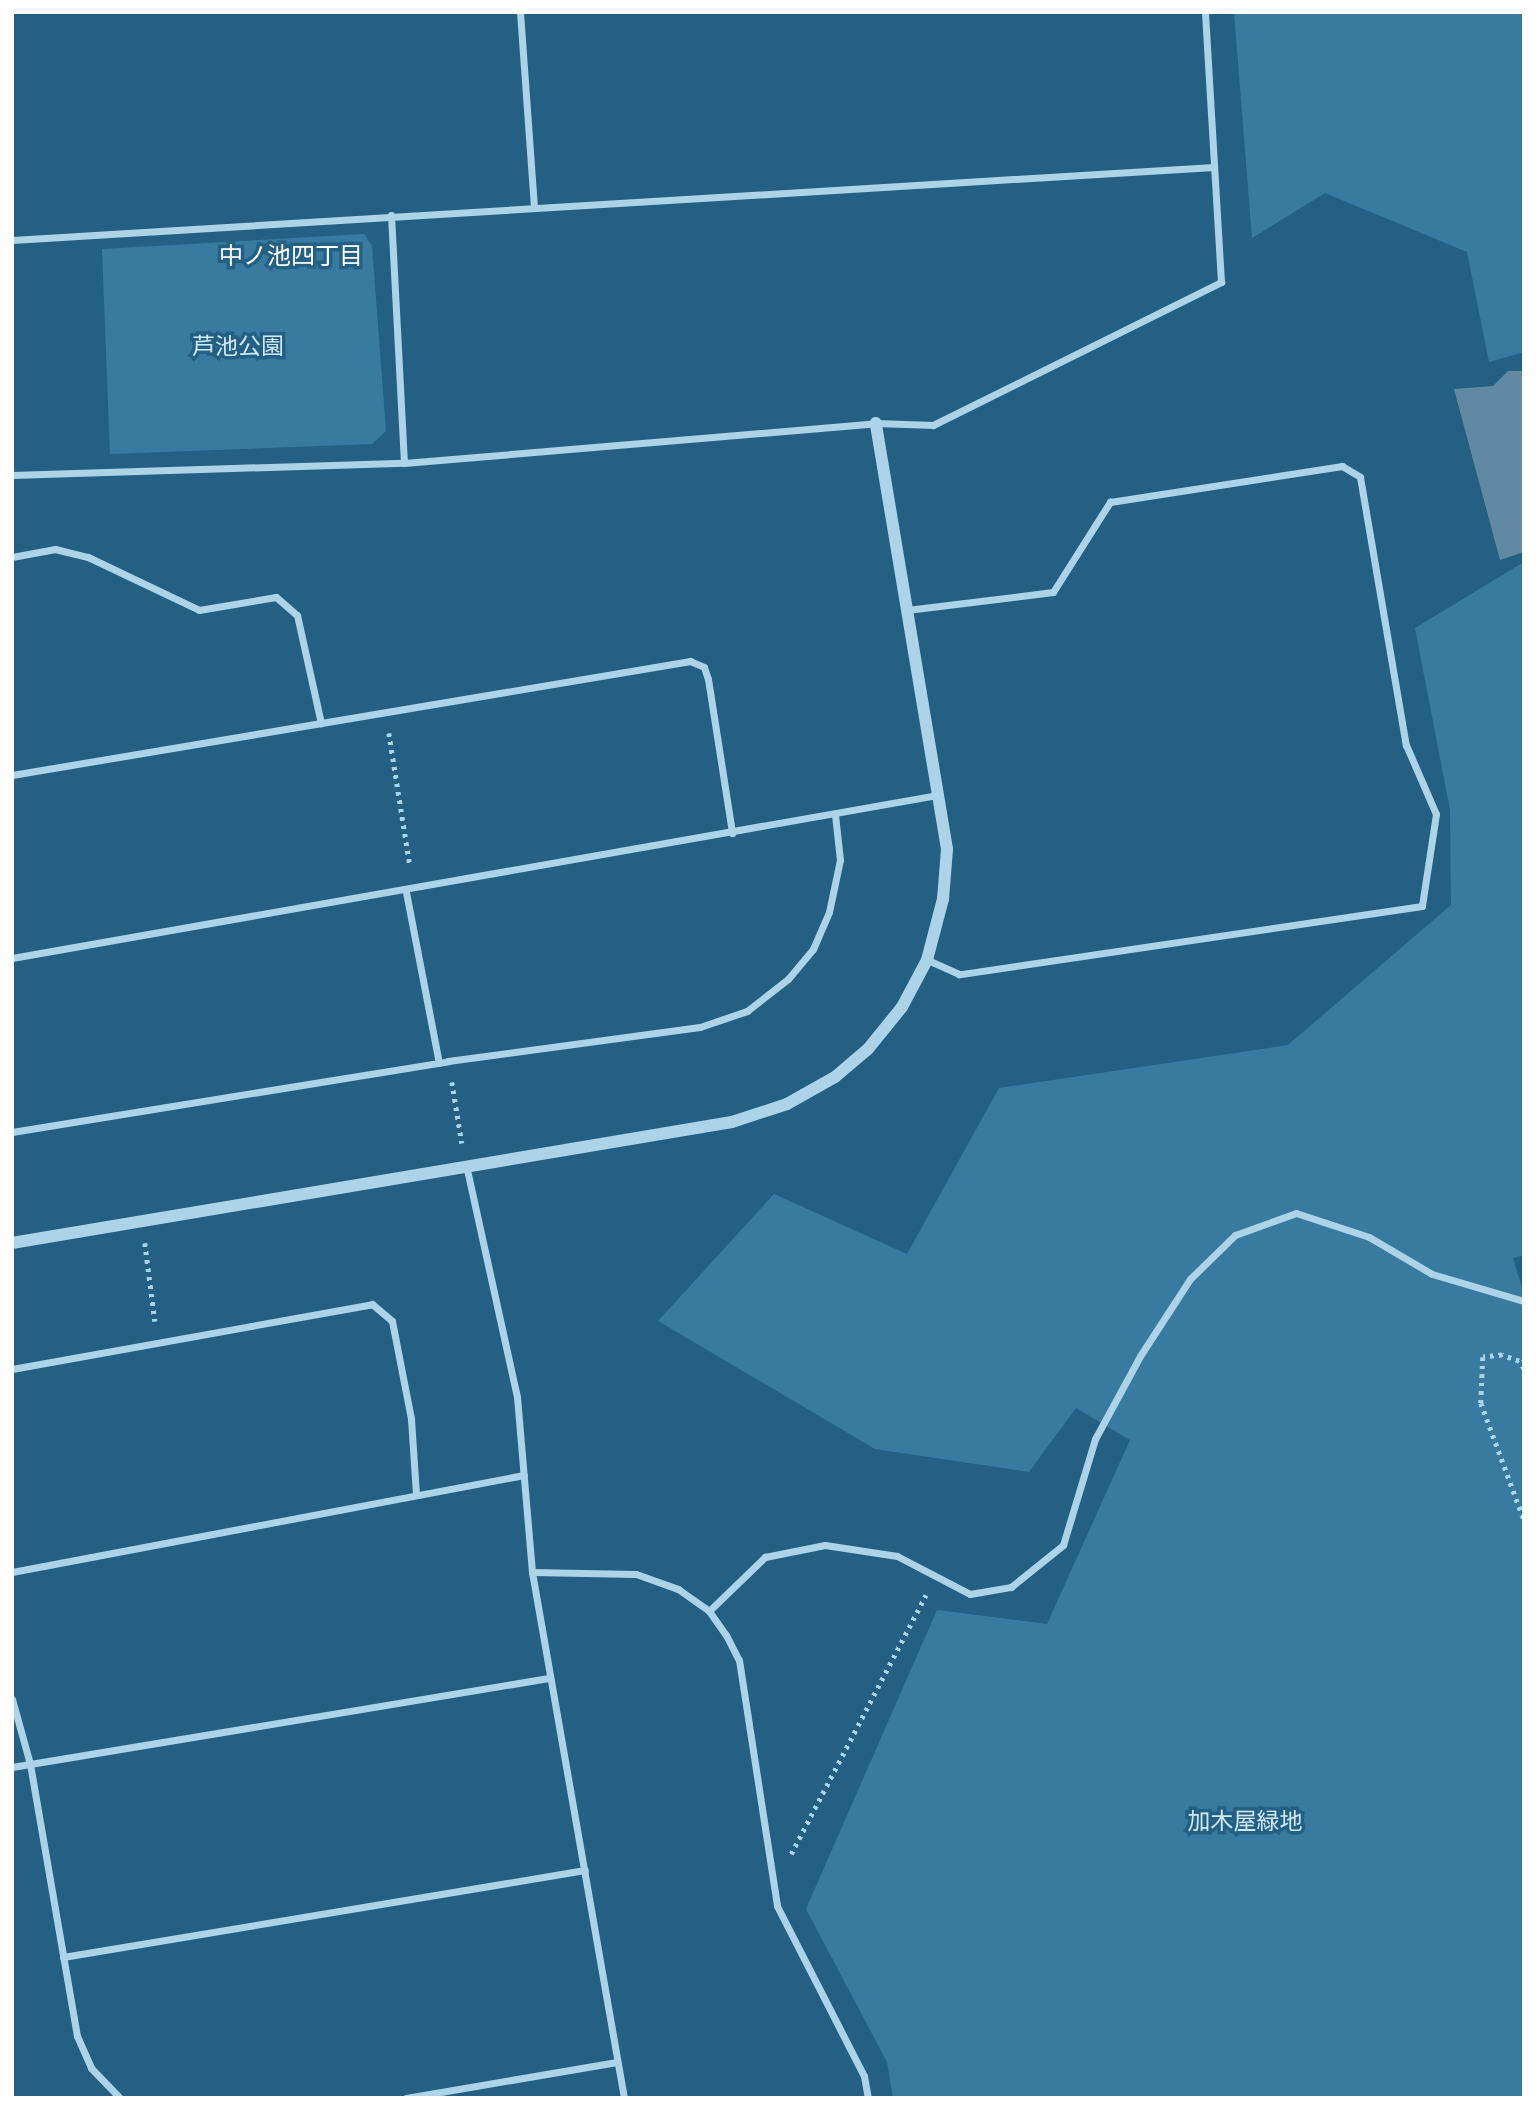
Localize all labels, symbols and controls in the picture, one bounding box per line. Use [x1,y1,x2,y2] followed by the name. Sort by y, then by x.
[219,241,363,269] district label: 中ノ池四丁目
[192,331,284,359] park label: 芦池公園
[1188,1806,1302,1834] park label: 加木屋緑地

